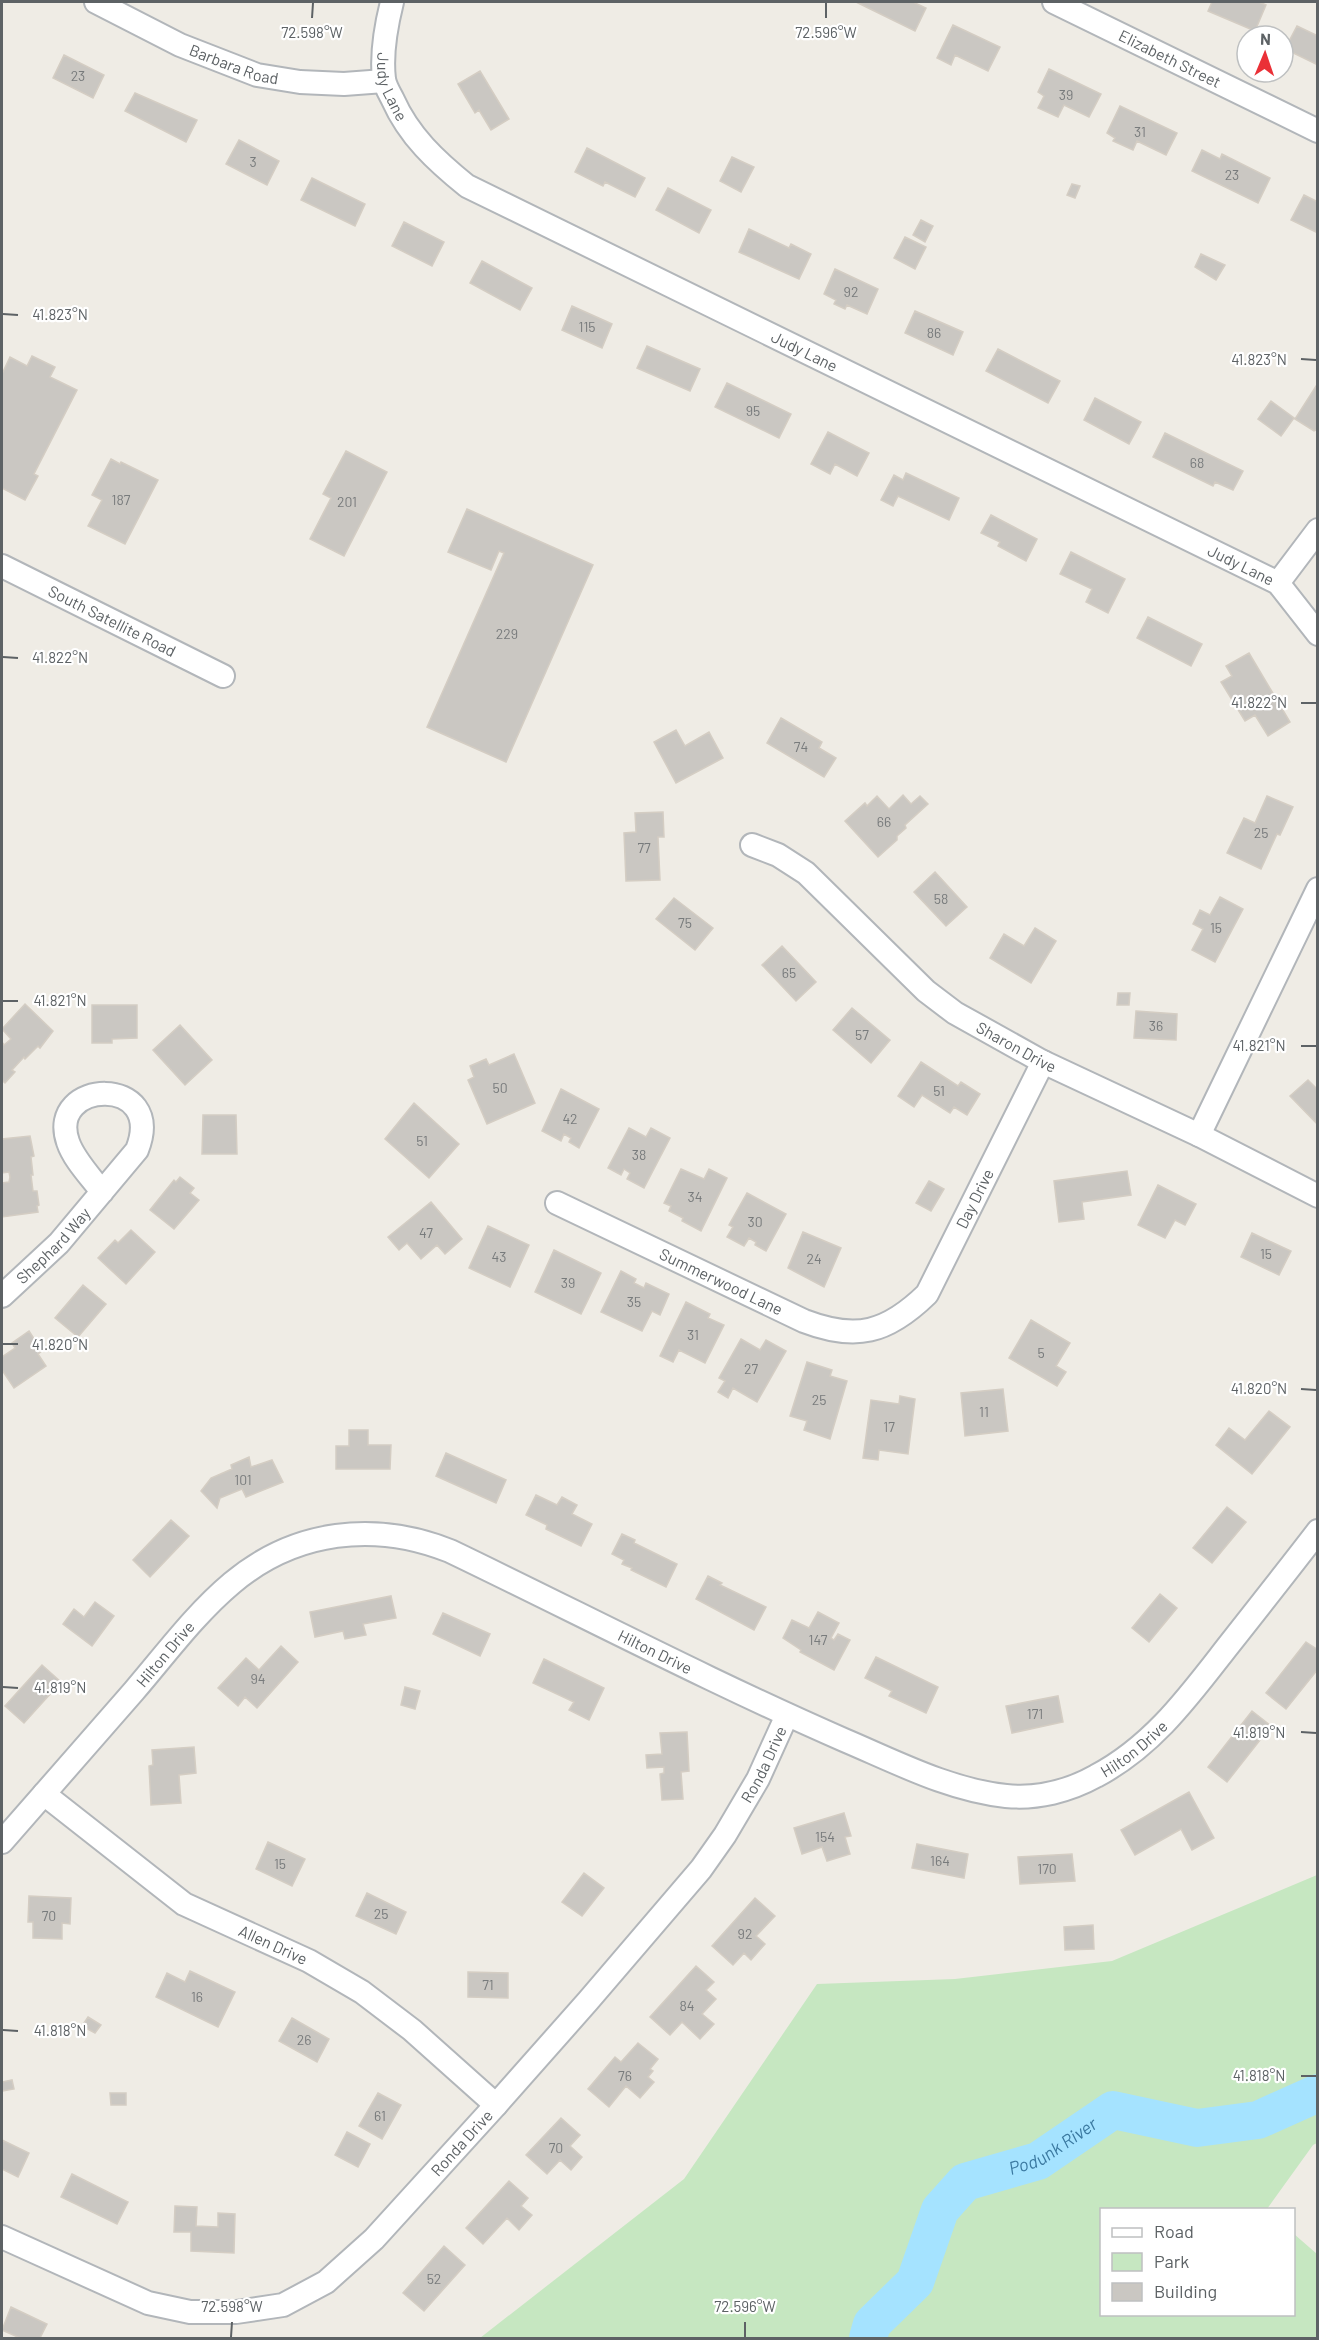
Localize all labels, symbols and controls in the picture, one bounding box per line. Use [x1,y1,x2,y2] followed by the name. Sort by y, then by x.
[281,23,343,41] text: 72.598°W
[795,23,857,41] text: 72.596°W
[1235,24,1295,84] north arrow
[1116,25,1224,91] street label: Elizabeth Street
[1260,29,1271,48] text: N
[187,40,280,87] street label: Barbara Road
[374,52,412,124] street label: Judy Lane
[71,67,85,84] house number: 23
[1059,86,1073,103] house number: 39
[1134,123,1146,140] house number: 31
[249,153,257,170] house number: 3
[1225,166,1239,183] house number: 23
[844,283,858,300] house number: 92
[32,305,88,323] text: 41.823°N
[578,318,596,335] house number: 115
[927,324,941,341] house number: 86
[768,326,841,375] street label: Judy Lane
[1231,350,1287,368] text: 41.823°N
[746,402,760,419] house number: 95
[1190,454,1204,471] house number: 68
[112,491,131,508] house number: 187
[337,493,357,510] house number: 201
[1205,540,1277,589] street label: Judy Lane
[45,581,179,660] street label: South Satellite Road
[496,625,518,642] house number: 229
[32,648,88,666] text: 41.822°N
[1231,693,1287,711] text: 41.822°N
[794,738,808,755] house number: 74
[877,813,891,830] house number: 66
[1254,824,1268,841] house number: 25
[637,839,651,856] house number: 77
[934,890,948,907] house number: 58
[678,914,692,931] house number: 75
[1210,919,1222,936] house number: 15
[782,964,796,981] house number: 65
[33,991,87,1009] text: 41.821°N
[973,1017,1059,1076] street label: Sharon Drive
[1149,1017,1163,1034] house number: 36
[855,1026,869,1043] house number: 57
[1232,1036,1286,1054] text: 41.821°N
[492,1079,508,1096] house number: 50
[933,1082,945,1099] house number: 51
[562,1110,578,1127] house number: 42
[416,1132,428,1149] house number: 51
[632,1146,646,1163] house number: 38
[951,1165,997,1231] street label: Day Drive
[688,1188,702,1205] house number: 34
[12,1203,94,1287] street label: Shephard Way
[747,1213,763,1230] house number: 30
[419,1224,433,1241] house number: 47
[657,1244,786,1318] street label: Summerwood Lane
[1260,1245,1272,1262] house number: 15
[492,1248,506,1265] house number: 43
[806,1250,822,1267] house number: 24
[561,1274,575,1291] house number: 39
[627,1293,641,1310] house number: 35
[687,1326,699,1343] house number: 31
[32,1335,88,1353] text: 41.820°N
[1037,1344,1045,1361] house number: 5
[744,1360,758,1377] house number: 27
[1231,1379,1287,1397] text: 41.820°N
[812,1391,826,1408] house number: 25
[979,1403,989,1420] house number: 11
[883,1418,895,1435] house number: 17
[234,1471,252,1488] house number: 101
[132,1617,198,1690] street label: Hilton Drive
[615,1625,695,1677] street label: Hilton Drive
[809,1631,828,1648] house number: 147
[250,1670,266,1687] house number: 94
[34,1678,86,1696] text: 41.819°N
[1027,1705,1043,1722] house number: 171
[1097,1716,1171,1781] street label: Hilton Drive
[736,1723,790,1806] street label: Ronda Drive
[1233,1723,1285,1741] text: 41.819°N
[815,1828,835,1845] house number: 154
[930,1852,950,1869] house number: 164
[274,1855,286,1872] house number: 15
[1037,1860,1057,1877] house number: 170
[374,1905,388,1922] house number: 25
[42,1907,56,1924] house number: 70
[236,1920,311,1968] street label: Allen Drive
[738,1925,752,1942] house number: 92
[482,1976,494,1993] house number: 71
[191,1988,203,2005] house number: 16
[679,1997,695,2014] house number: 84
[34,2021,86,2039] text: 41.818°N
[297,2031,311,2048] house number: 26
[1233,2066,1285,2084] text: 41.818°N
[618,2067,632,2084] house number: 76
[426,2105,496,2179] street label: Ronda Drive
[374,2107,386,2124] house number: 61
[1006,2112,1101,2179] water label: Podunk River
[549,2139,563,2156] house number: 70
[1100,2208,1295,2316] legend
[1154,2220,1194,2242] text: Road
[1154,2250,1189,2272] text: Park
[427,2270,441,2287] house number: 52
[1154,2280,1217,2302] text: Building
[201,2297,263,2315] text: 72.598°W
[714,2297,776,2315] text: 72.596°W

